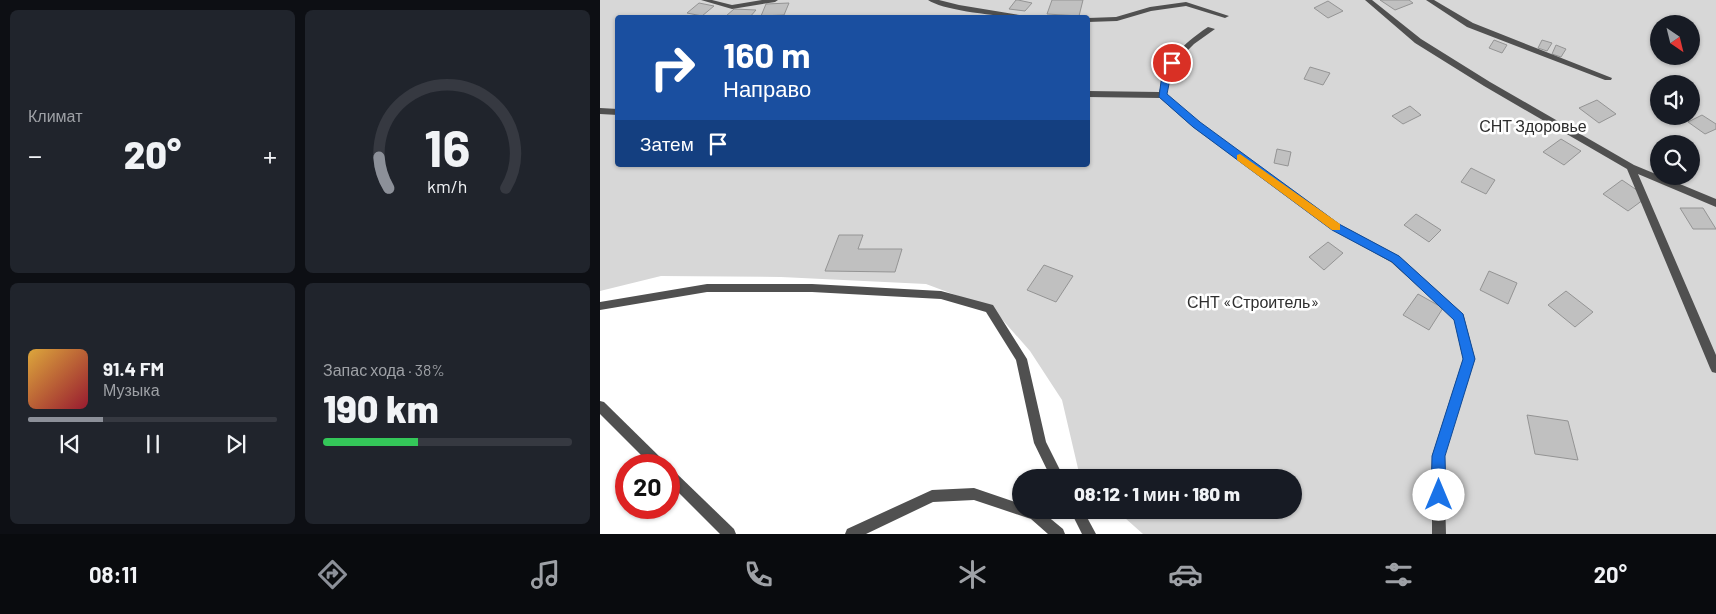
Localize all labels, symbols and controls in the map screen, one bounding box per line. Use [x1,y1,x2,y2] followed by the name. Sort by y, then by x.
[1650,15,1700,65] north arrow
[1650,15,1700,185] map controls
[723,33,810,75] text: 160 m
[640,35,705,100] icon: right
[1151,42,1193,84] pin
[1158,49,1186,77] icon: arrive
[723,75,811,101] text: Направо
[1650,75,1700,125] button: sound
[28,106,82,125] text: Климат
[424,115,471,177] text: 16
[1479,116,1587,135] park label: СНТ Здоровье
[704,130,732,158] icon: arrive
[124,131,181,177] text: 20°
[640,132,694,155] text: Затем
[1650,135,1700,185] button: search
[28,138,42,172] text: −
[263,138,277,172] text: +
[427,175,468,197] text: km/h
[1187,292,1319,311] park label: СНТ «Строитель»
[103,357,164,380] text: 91.4 FM
[323,360,445,379] text: Запас хода · 38%
[103,380,160,399] text: Музыка
[323,385,439,431] text: 190 km
[56,430,84,458] icon: previous
[139,430,167,458] icon: pause
[222,430,250,458] icon: next
[615,454,680,519] speed limit sign: 20
[1412,468,1464,520] position arrow
[1074,482,1240,505] text: 08:12 · 1 мин · 180 m
[315,557,350,592] icon: directions
[528,557,563,592] icon: music
[741,557,776,592] icon: phone
[955,557,990,592] icon: climate
[1168,557,1203,592] icon: car
[1381,557,1416,592] icon: filters
[89,561,137,587] text: 08:11
[1594,561,1627,587] text: 20°

